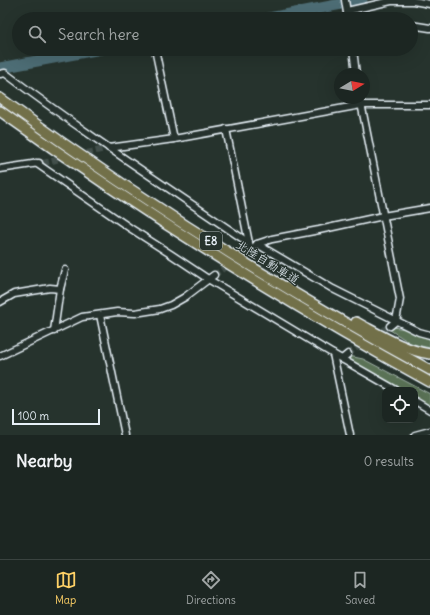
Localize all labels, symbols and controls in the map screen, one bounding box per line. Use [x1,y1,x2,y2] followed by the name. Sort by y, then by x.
[12,12,418,56] search box
[26,23,48,45] icon: search
[58,25,139,44] text: Search here
[334,68,370,104] north arrow
[200,232,222,250] road number: E8
[233,237,303,287] street label: 北陸自動車道
[382,387,418,423] map controls
[382,387,418,423] button: locate
[12,407,100,426] scale bar
[18,409,49,423] text: 100 m
[16,450,72,472] text: Nearby
[364,453,414,470] text: 0 results
[55,569,77,607] tab: Map
[186,569,236,607] tab: Directions
[345,569,375,607] tab: Saved

